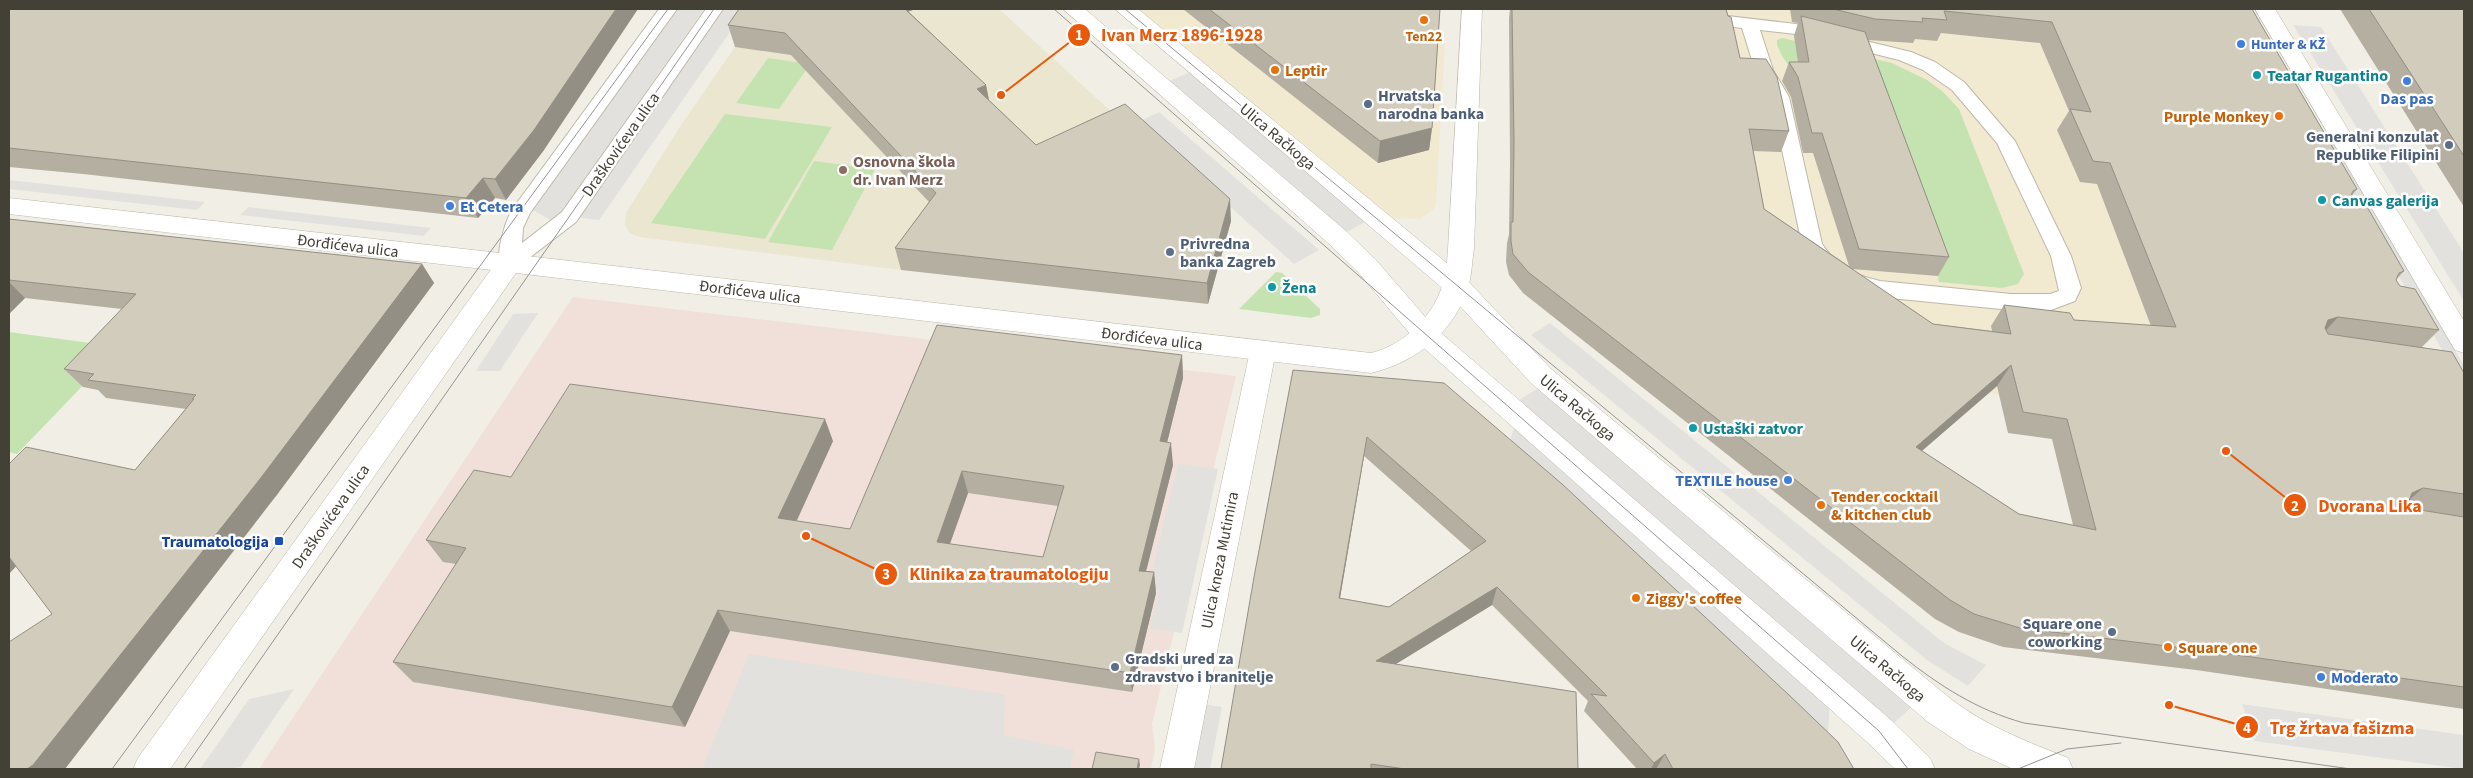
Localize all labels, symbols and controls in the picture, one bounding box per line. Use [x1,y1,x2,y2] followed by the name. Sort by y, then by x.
[1418,14,1430,26] marker: Ten22
[1066,18,1273,51] callout: Ivan Merz 1896-1928
[1101,23,1263,48] text: Ivan Merz 1896-1928
[1075,25,1083,46] text: 1
[1406,27,1442,47] place label: Ten22
[2251,35,2326,55] place label: Hunter & KŽ
[2235,38,2247,50] marker: Hunter & KŽ
[1285,60,1328,82] place label: Leptir
[1269,64,1281,76] marker: Leptir
[2267,65,2388,87] place label: Teatar Rugantino
[2251,69,2263,81] marker: Teatar Rugantino
[2401,75,2413,87] marker: Das pas
[1378,85,1484,125] place label: Hrvatska narodna banka
[577,88,665,201] street label: Draškovićeva ulica
[2380,88,2434,110] place label: Das pas
[1235,98,1320,175] street label: Ulica Račkoga
[1362,98,1374,110] marker: Hrvatska narodna banka
[2164,106,2270,128] place label: Purple Monkey
[2273,110,2285,122] marker: Purple Monkey
[2306,126,2439,166] place label: Generalni konzulat Republike Filipini
[2443,139,2455,151] marker: Generalni konzulat Republike Filipini
[853,151,955,191] place label: Osnovna škola dr. Ivan Merz
[837,164,849,176] marker: Osnovna škola dr. Ivan Merz
[2332,190,2439,212] place label: Canvas galerija
[2316,194,2328,206] marker: Canvas galerija
[460,196,524,218] place label: Et Cetera
[444,200,456,212] marker: Et Cetera
[296,229,400,263] street label: Đorđićeva ulica
[1180,233,1276,273] place label: Privredna banka Zagreb
[1164,246,1176,258] marker: Privredna banka Zagreb
[698,275,802,309] street label: Đorđićeva ulica
[1282,277,1316,299] place label: Žena
[1266,281,1278,293] marker: Žena
[1100,322,1204,356] street label: Đorđićeva ulica
[1535,369,1620,446] street label: Ulica Račkoga
[1703,418,1804,440] place label: Ustaški zatvor
[1687,422,1699,434] marker: Ustaški zatvor
[287,460,375,573] street label: Draškovićeva ulica
[1675,470,1778,492] place label: TEXTILE house
[1782,474,1794,486] marker: TEXTILE house
[1831,486,1938,526] place label: Tender cocktail & kitchen club
[2283,489,2432,522] callout: Dvorana Lika
[1196,490,1244,631] street label: Ulica kneza Mutimira
[2318,494,2422,519] text: Dvorana Lika
[2291,496,2299,517] text: 2
[1815,499,1827,511] marker: Tender cocktail & kitchen club
[161,531,269,553] place label: Traumatologija
[273,535,285,547] marker: Traumatologija
[874,558,1118,591] callout: Klinika za traumatologiju
[909,562,1109,587] text: Klinika za traumatologiju
[882,564,890,585] text: 3
[1646,588,1742,610] place label: Ziggy's coffee
[1630,592,1642,604] marker: Ziggy's coffee
[2022,613,2102,653] place label: Square one coworking
[2106,626,2118,638] marker: Square one coworking
[1845,630,1930,707] street label: Ulica Račkoga
[2178,637,2258,659] place label: Square one
[2162,641,2174,653] marker: Square one
[1125,648,1274,688] place label: Gradski ured za zdravstvo i branitelje
[1109,661,1121,673] marker: Gradski ured za zdravstvo i branitelje
[2331,667,2398,689] place label: Moderato
[2315,671,2327,683] marker: Moderato
[2235,711,2424,744] callout: Trg žrtava fašizma
[2270,716,2414,741] text: Trg žrtava fašizma
[2243,718,2251,739] text: 4

